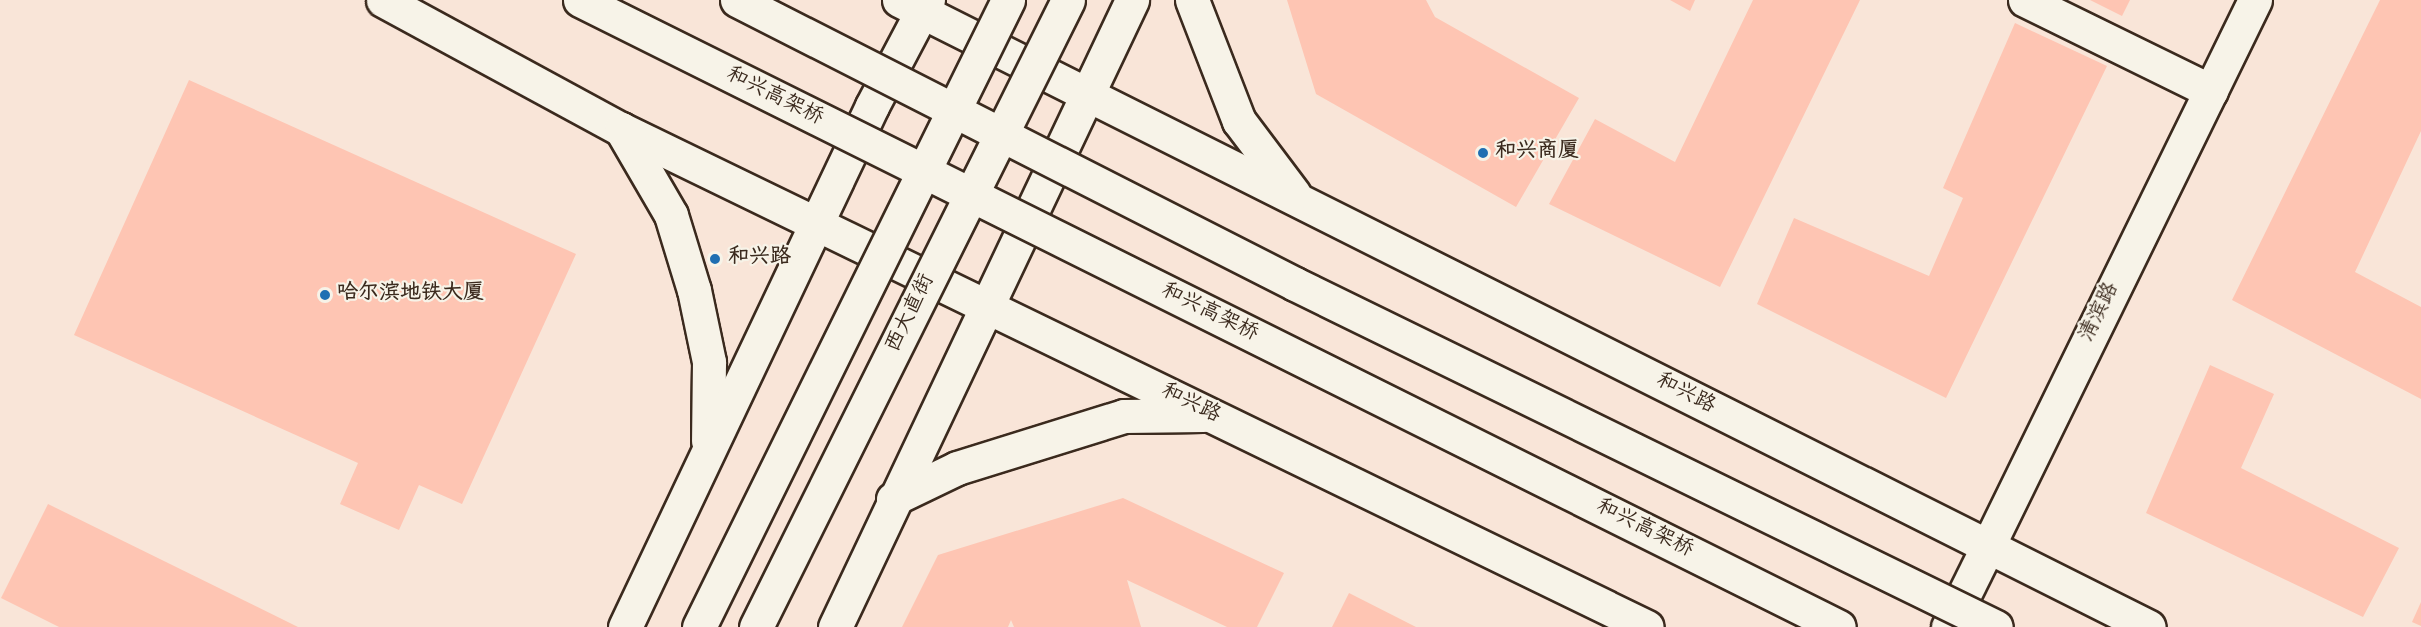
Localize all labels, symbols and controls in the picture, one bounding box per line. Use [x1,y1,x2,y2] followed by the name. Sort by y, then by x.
[721,64,827,132] street label: 和兴高架桥
[1495,140,1579,166] place label: 和兴商厦
[1476,146,1490,160] marker: 和兴商厦
[728,246,791,272] place label: 和兴路
[706,250,724,268] marker: 和兴路
[882,271,942,357] street label: 西大直街
[2076,279,2126,347] street label: 清滨路
[1156,280,1262,348] street label: 和兴高架桥
[337,282,484,308] place label: 哈尔滨地铁大厦
[318,288,332,302] marker: 哈尔滨地铁大厦
[1651,369,1719,421] street label: 和兴路
[1156,380,1224,430] street label: 和兴路
[1591,496,1697,564] street label: 和兴高架桥

